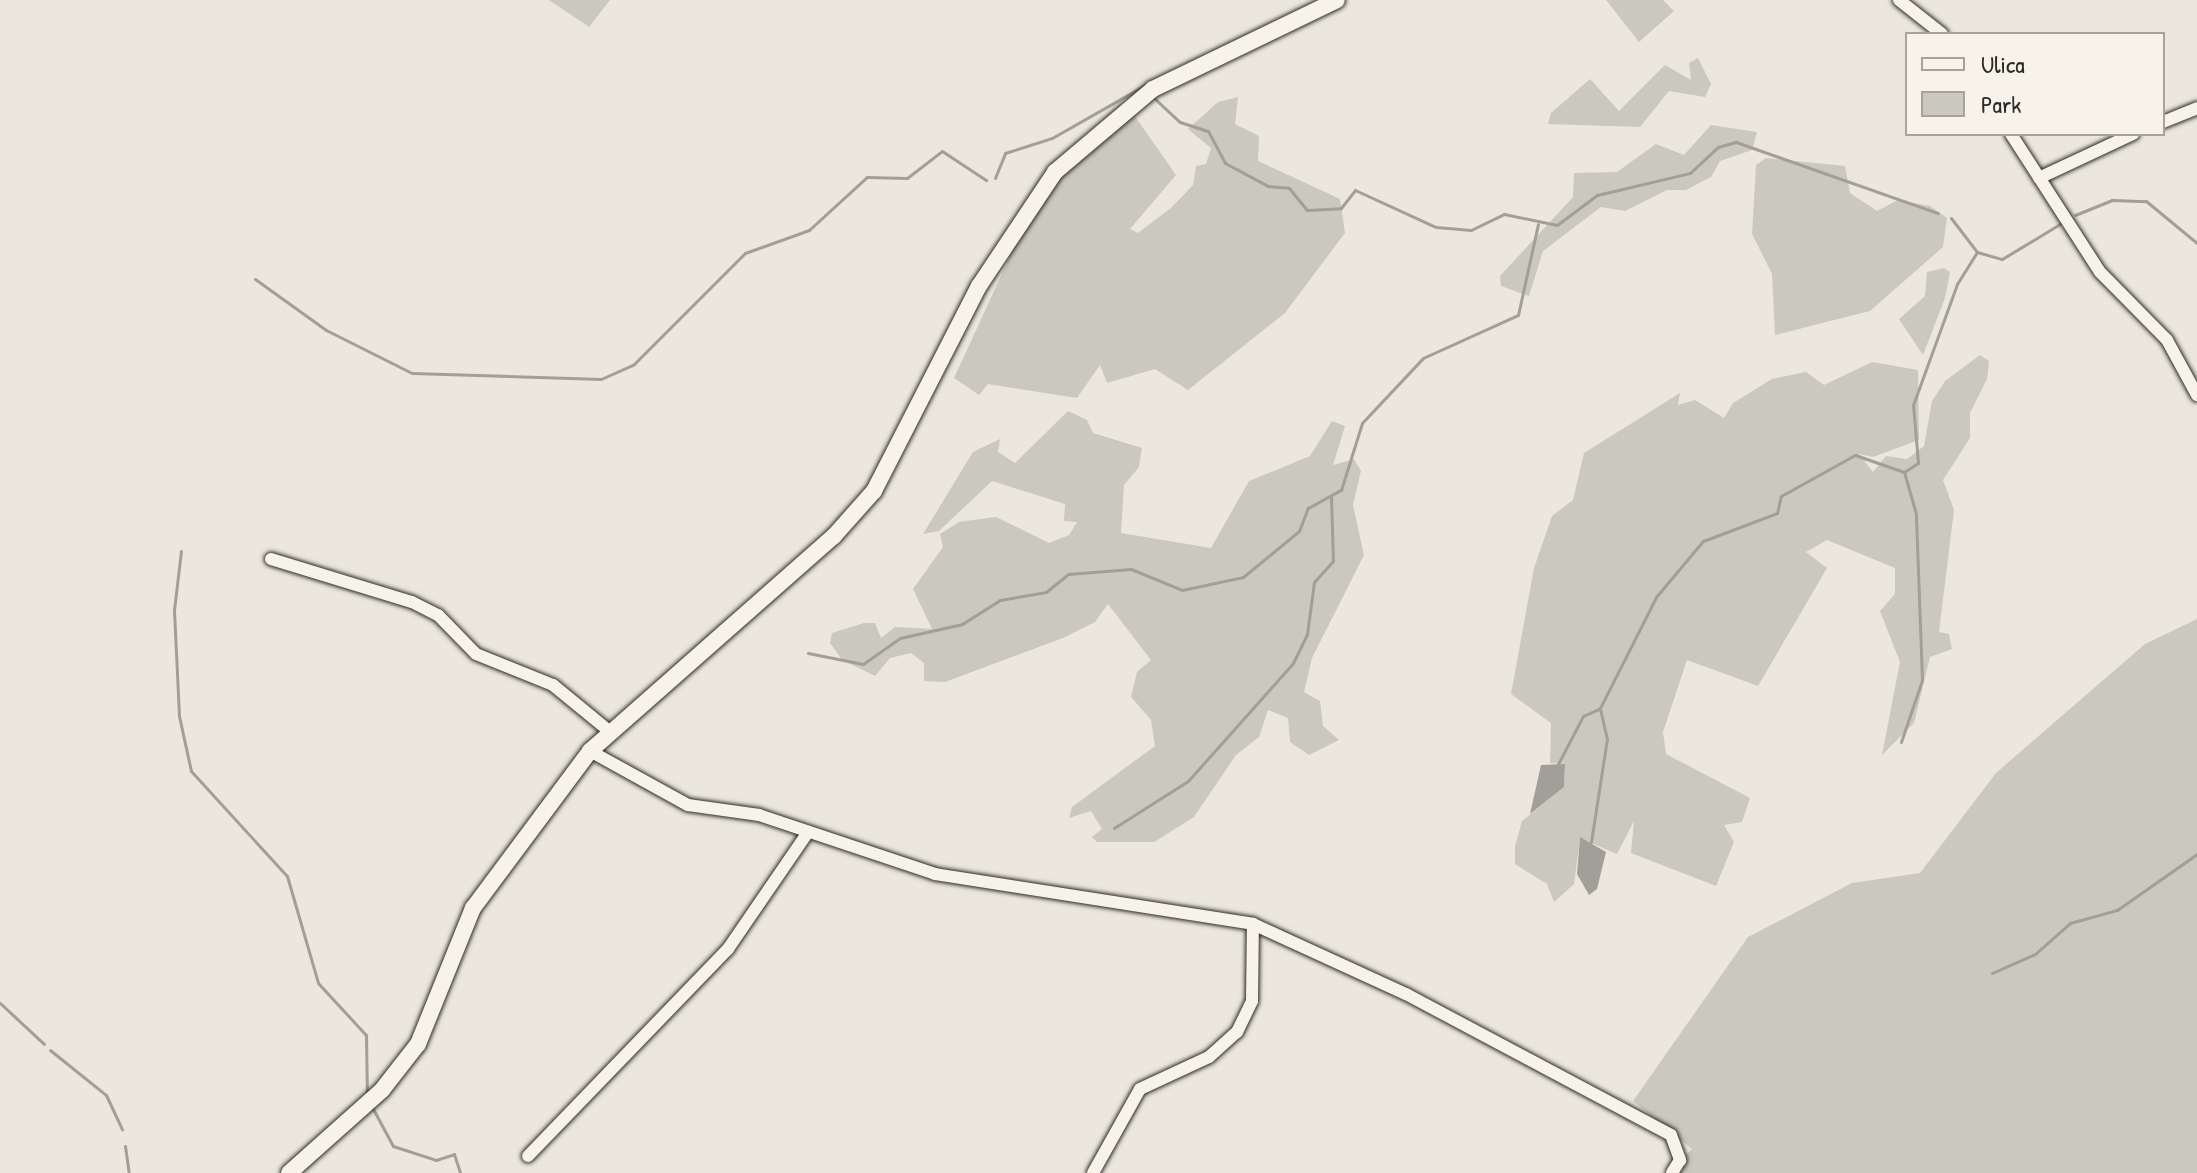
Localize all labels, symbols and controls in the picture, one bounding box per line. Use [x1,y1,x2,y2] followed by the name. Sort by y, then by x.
[1905,32,2165,136] legend
[1981,48,2025,80] text: Ulica
[1981,88,2021,120] text: Park

